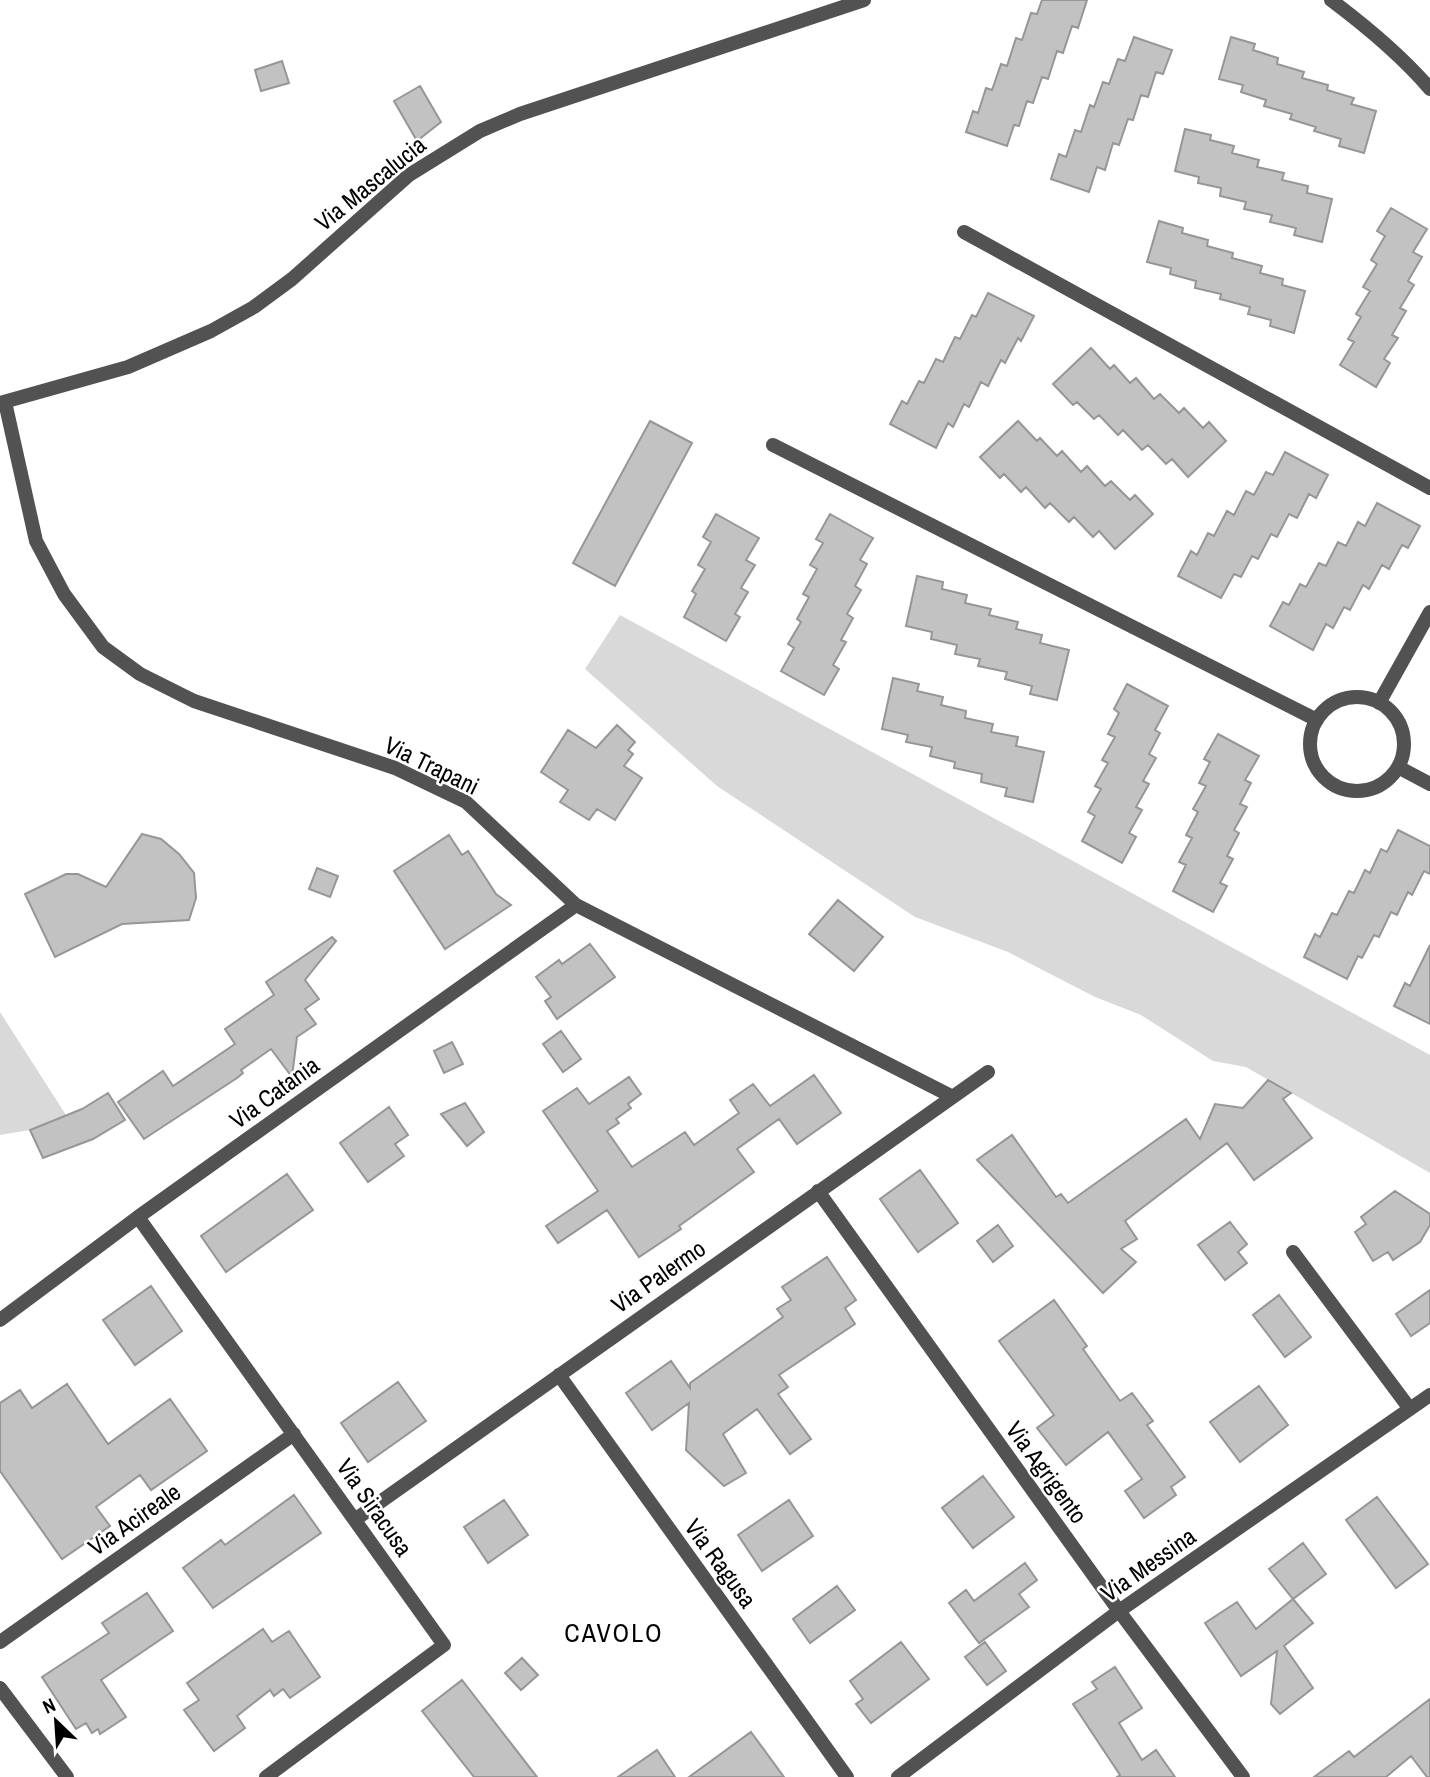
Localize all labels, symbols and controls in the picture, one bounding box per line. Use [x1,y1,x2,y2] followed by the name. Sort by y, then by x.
[308,128,432,238] street label: Via Mascalucia
[379,728,485,802] street label: Via Trapani
[223,1049,325,1135] street label: Via Catania
[605,1232,711,1320] street label: Via Palermo
[999,1414,1095,1530] street label: Via Agrigento
[330,1452,420,1562] street label: Via Siracusa
[81,1476,187,1562] street label: Via Acireale
[678,1512,764,1614] street label: Via Ragusa
[1094,1520,1202,1608] street label: Via Messina
[564,1615,664,1650] district label: CAVOLO
[21,1686,91,1756] north arrow
[38,1691,59,1720] text: N

